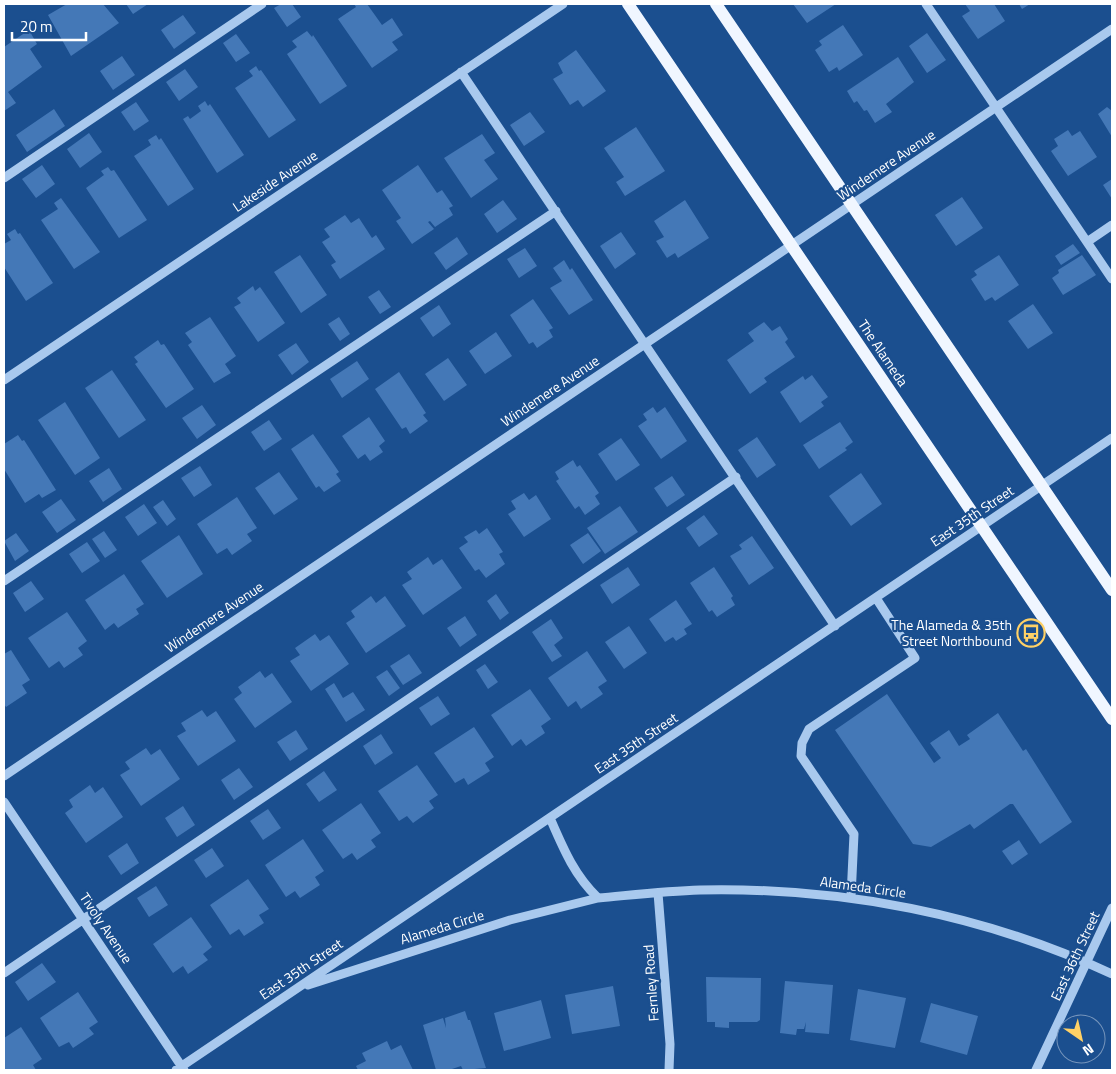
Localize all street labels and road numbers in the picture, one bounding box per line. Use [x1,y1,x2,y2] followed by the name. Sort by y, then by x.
[832,124,939,205] street label: Windemere Avenue
[228,144,321,217] street label: Lakeside Avenue
[853,315,914,390] street label: The Alameda
[496,350,603,431] street label: Windemere Avenue
[926,480,1018,551] street label: East 35th Street
[160,576,267,657] street label: Windemere Avenue
[590,707,682,778] street label: East 35th Street
[819,870,907,903] street label: Alameda Circle
[75,888,138,967] street label: Tivoly Avenue
[397,904,486,949] street label: Alameda Circle
[1045,908,1104,1004] street label: East 36th Street
[255,933,347,1004] street label: East 35th Street
[637,944,664,1022] street label: Fernley Road

